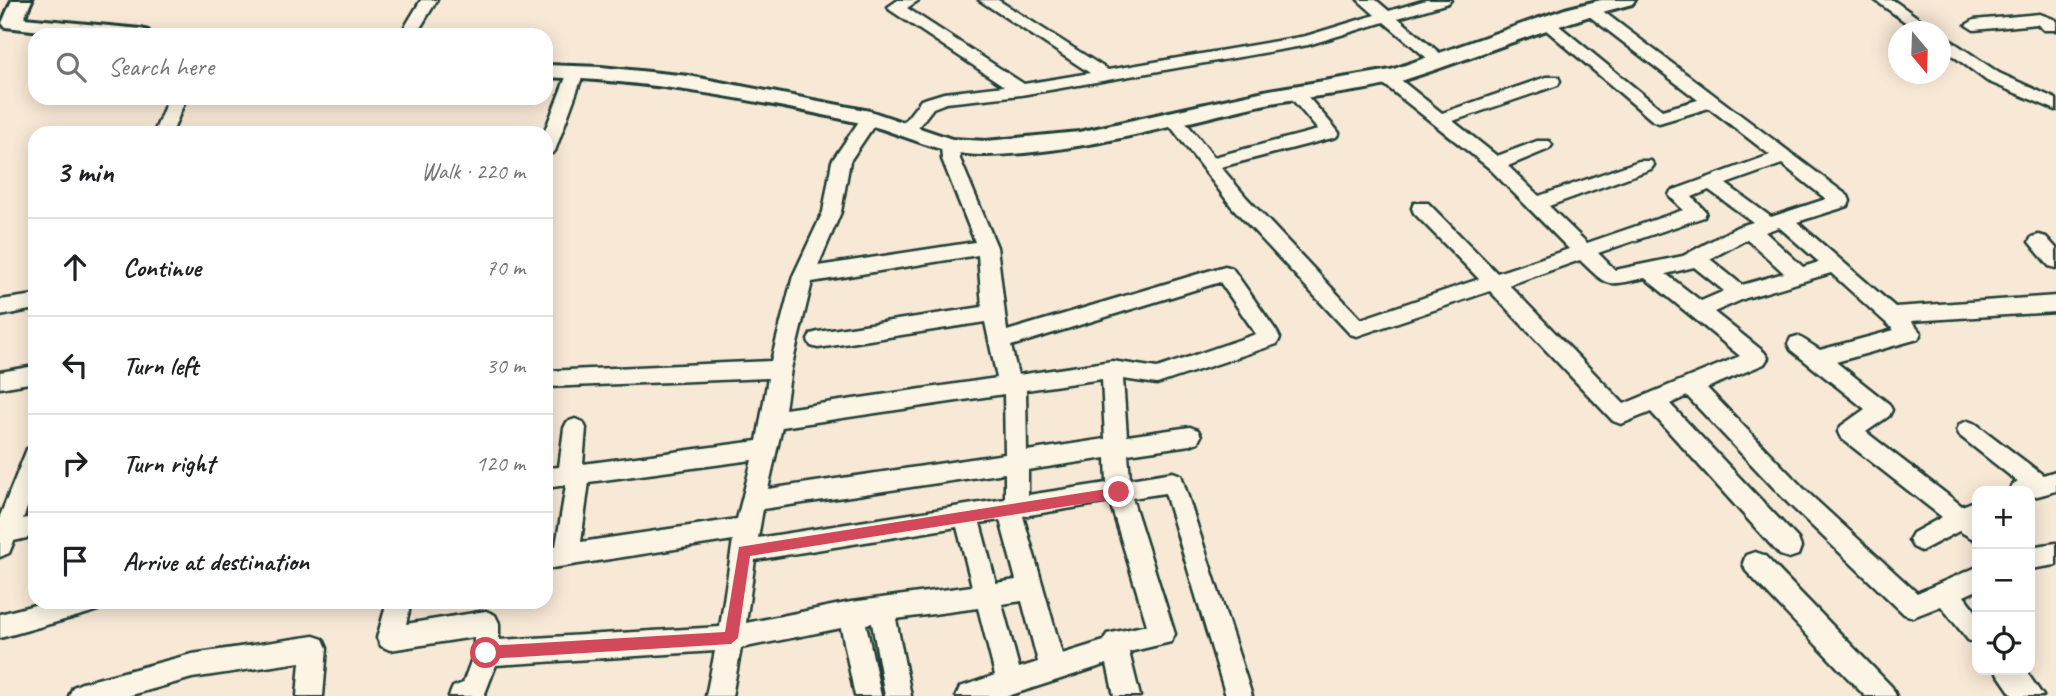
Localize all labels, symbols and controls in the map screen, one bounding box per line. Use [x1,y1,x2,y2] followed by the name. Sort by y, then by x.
[1888,21,1951,84] north arrow
[28,28,553,105] search box
[52,48,90,86] icon: search
[108,50,214,83] text: Search here
[56,153,113,191] text: 3 min
[421,157,525,186] text: Walk · 220 m
[56,248,94,286] icon: ahead
[123,251,201,284] text: Continue
[486,253,525,282] text: 70 m
[56,346,94,384] icon: left
[123,349,198,382] text: Turn left
[486,351,525,380] text: 30 m
[56,444,94,482] icon: right
[123,447,214,480] text: Turn right
[476,449,525,478] text: 120 m
[1103,476,1134,507] route end
[1972,486,2035,675] map controls
[1972,486,2035,549] button: +
[56,542,94,580] icon: arrive
[123,545,309,578] text: Arrive at destination
[1972,549,2035,612] button: −
[1972,612,2035,675] button: locate
[470,637,501,668] route start

